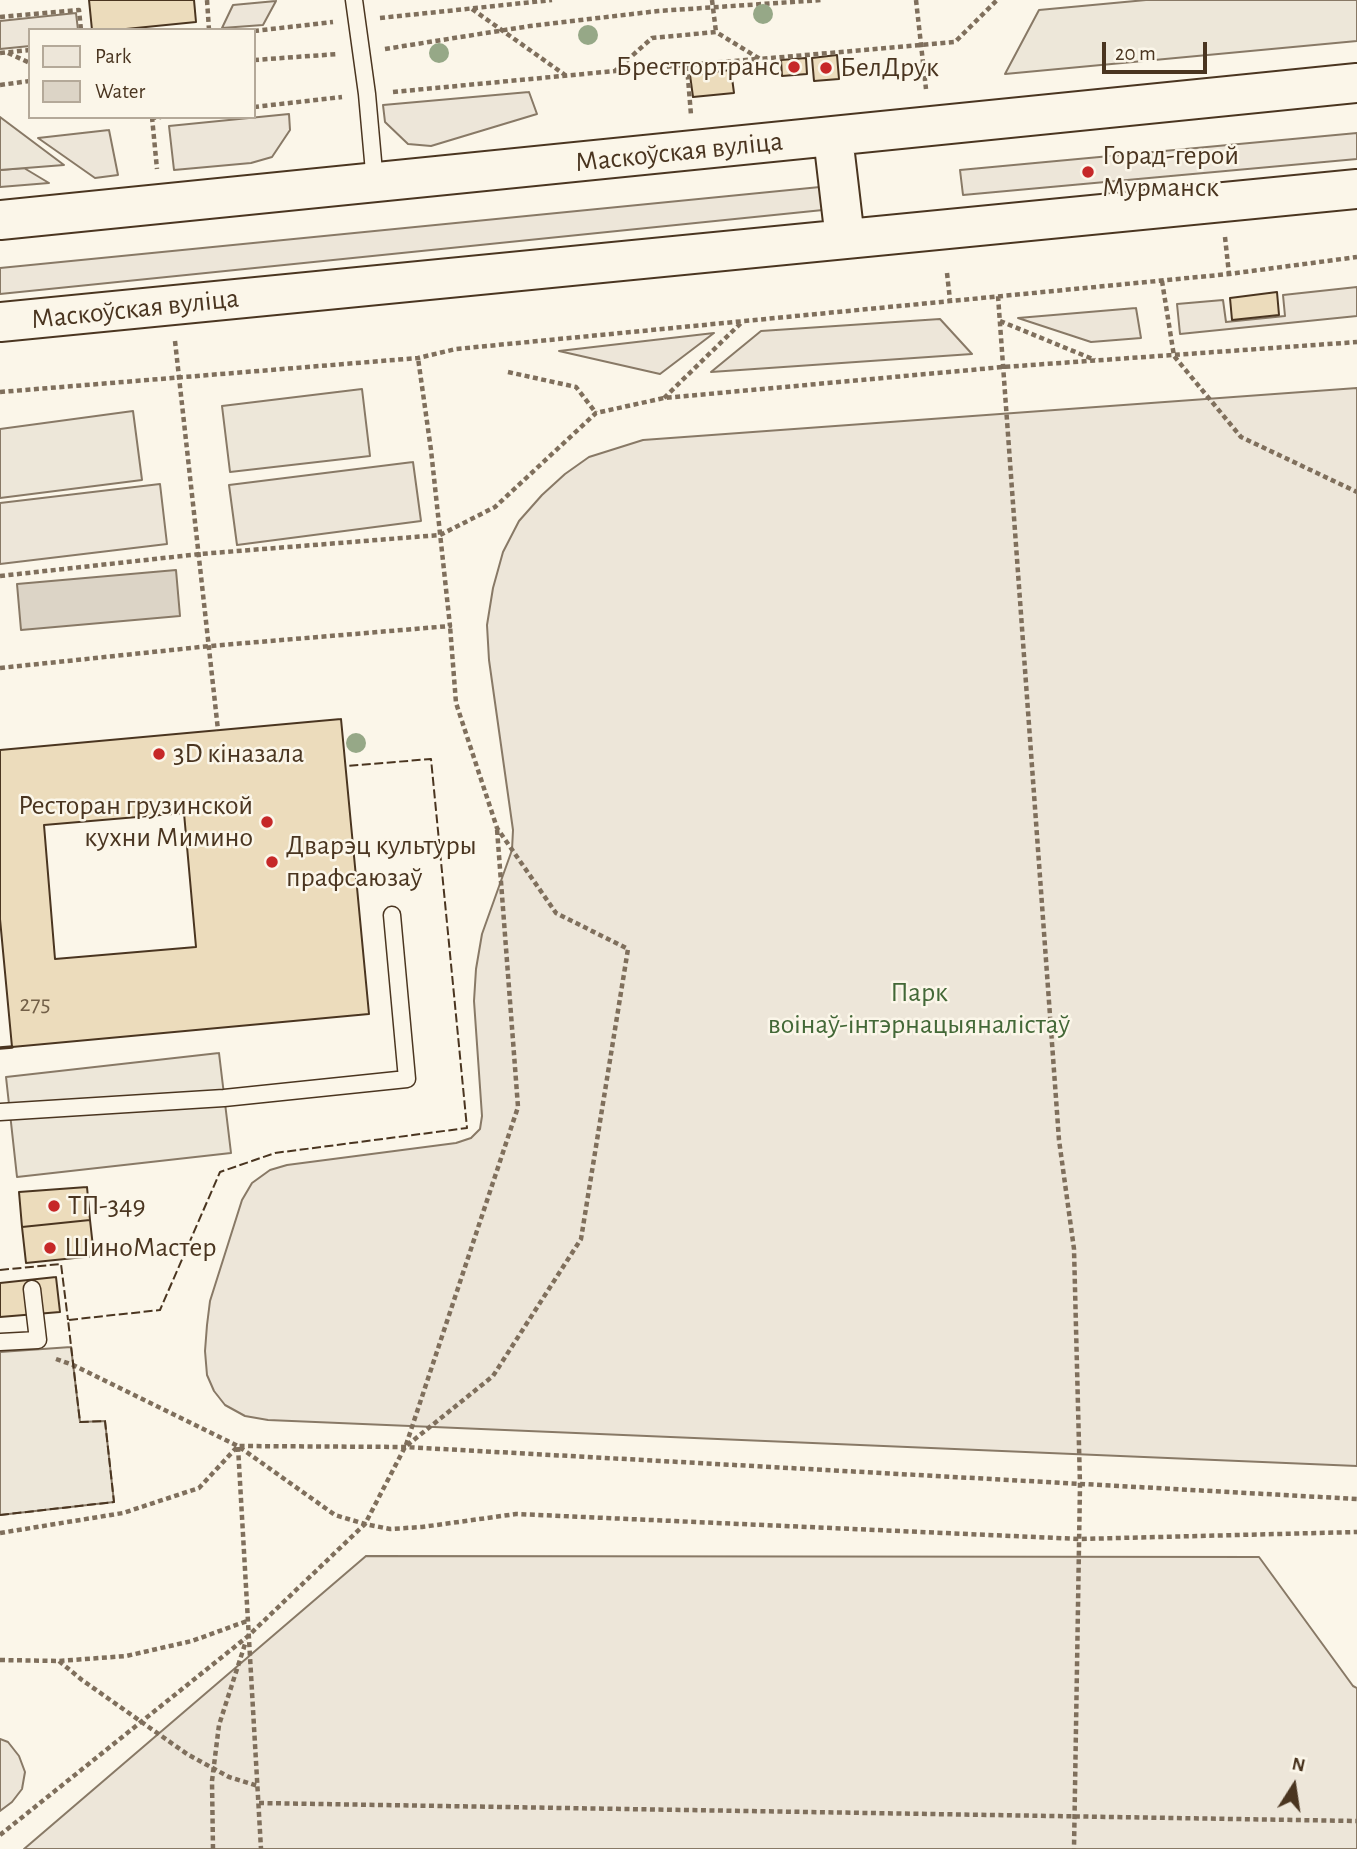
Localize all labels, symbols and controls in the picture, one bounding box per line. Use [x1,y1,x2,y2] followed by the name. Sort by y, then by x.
[28,28,256,119] legend
[1105,28,1210,72] scale bar
[1115,43,1156,64] text: 20 m
[95,46,131,67] text: Park
[616,50,780,84] place label: Брестгортранс
[840,51,939,85] place label: БелДрук
[786,59,802,75] marker: Брестгортранс
[818,60,834,76] marker: БелДрук
[95,81,145,102] text: Water
[573,124,785,180] street label: Маскоўская вуліца
[1102,139,1239,205] place label: Горад-герой Мурманск
[1080,164,1096,180] marker: Горад-герой Мурманск
[29,281,241,337] street label: Маскоўская вуліца
[173,737,304,771] place label: 3D кіназала
[151,746,167,762] marker: 3D кіназала
[18,789,253,855] place label: Ресторан грузинской кухни Мимино
[259,814,275,830] marker: Ресторан грузинской кухни Мимино
[286,829,477,895] place label: Дварэц культуры прафсаюзаў
[264,854,280,870] marker: Дварэц культуры прафсаюзаў
[768,976,1070,1042] park label: Парк воінаў-інтэрнацыяналістаў
[20,990,50,1018] house number: 275
[68,1189,146,1223] place label: ТП-349
[46,1198,62,1214] marker: ТП-349
[64,1231,216,1265] place label: ШиноМастер
[42,1240,58,1256] marker: ШиноМастер
[1259,1751,1329,1821] north arrow
[1290,1754,1307,1776] text: N

